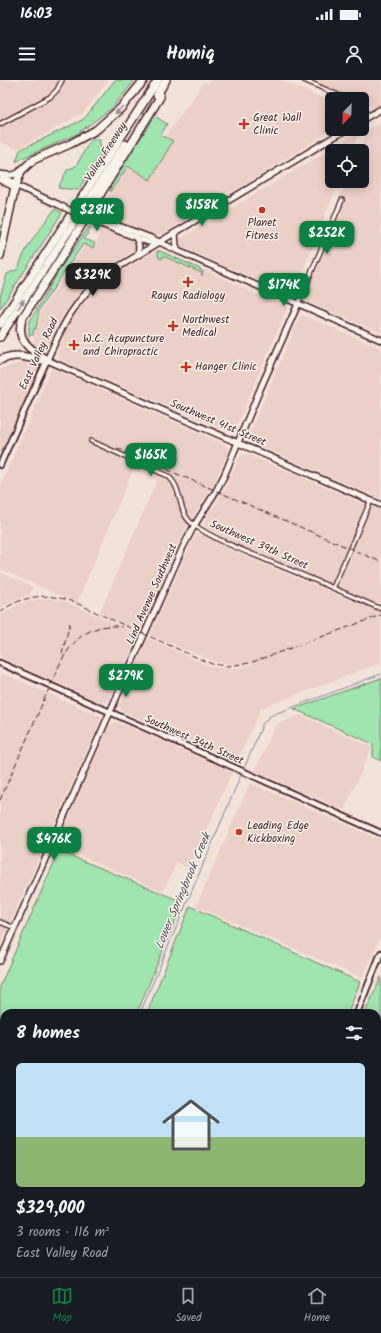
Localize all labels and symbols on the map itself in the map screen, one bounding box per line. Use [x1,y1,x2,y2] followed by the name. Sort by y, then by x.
[325,92,369,136] north arrow
[114,105,124,115] one-way arrow
[253,109,302,140] place label: Great Wall Clinic
[80,118,133,185] street label: Valley Freeway
[238,118,250,130] marker: Great Wall Clinic
[174,193,230,227] pin: $158K
[69,198,125,232] pin: $281K
[257,205,267,215] marker: Planet Fitness
[246,214,279,245] place label: Planet Fitness
[299,221,355,255] pin: $252K
[65,263,121,297] pin: $329K
[256,273,312,307] pin: $174K
[182,276,194,288] marker: Rayus Radiology
[151,287,226,305] place label: Rayus Radiology
[17,299,25,309] one-way arrow
[182,311,230,342] place label: Northwest Medical
[14,314,64,393] street label: East Valley Road
[167,320,179,332] marker: Northwest Medical
[83,330,164,361] place label: W.C. Acupuncture and Chiropractic
[68,339,80,351] marker: W.C. Acupuncture and Chiropractic
[195,358,257,376] place label: Hanger Clinic
[180,361,192,373] marker: Hanger Clinic
[167,395,269,452] street label: Southwest 41st Street
[123,443,179,477] pin: $165K
[207,515,312,575] street label: Southwest 39th Street
[122,540,183,647] street label: Lind Avenue Southwest
[98,664,154,698] pin: $279K
[142,710,247,770] street label: Southwest 34th Street
[247,817,309,848] place label: Leading Edge Kickboxing
[26,827,82,861] pin: $476K
[234,827,244,837] marker: Leading Edge Kickboxing
[150,828,217,952] water label: Lower Springbrook Creek

